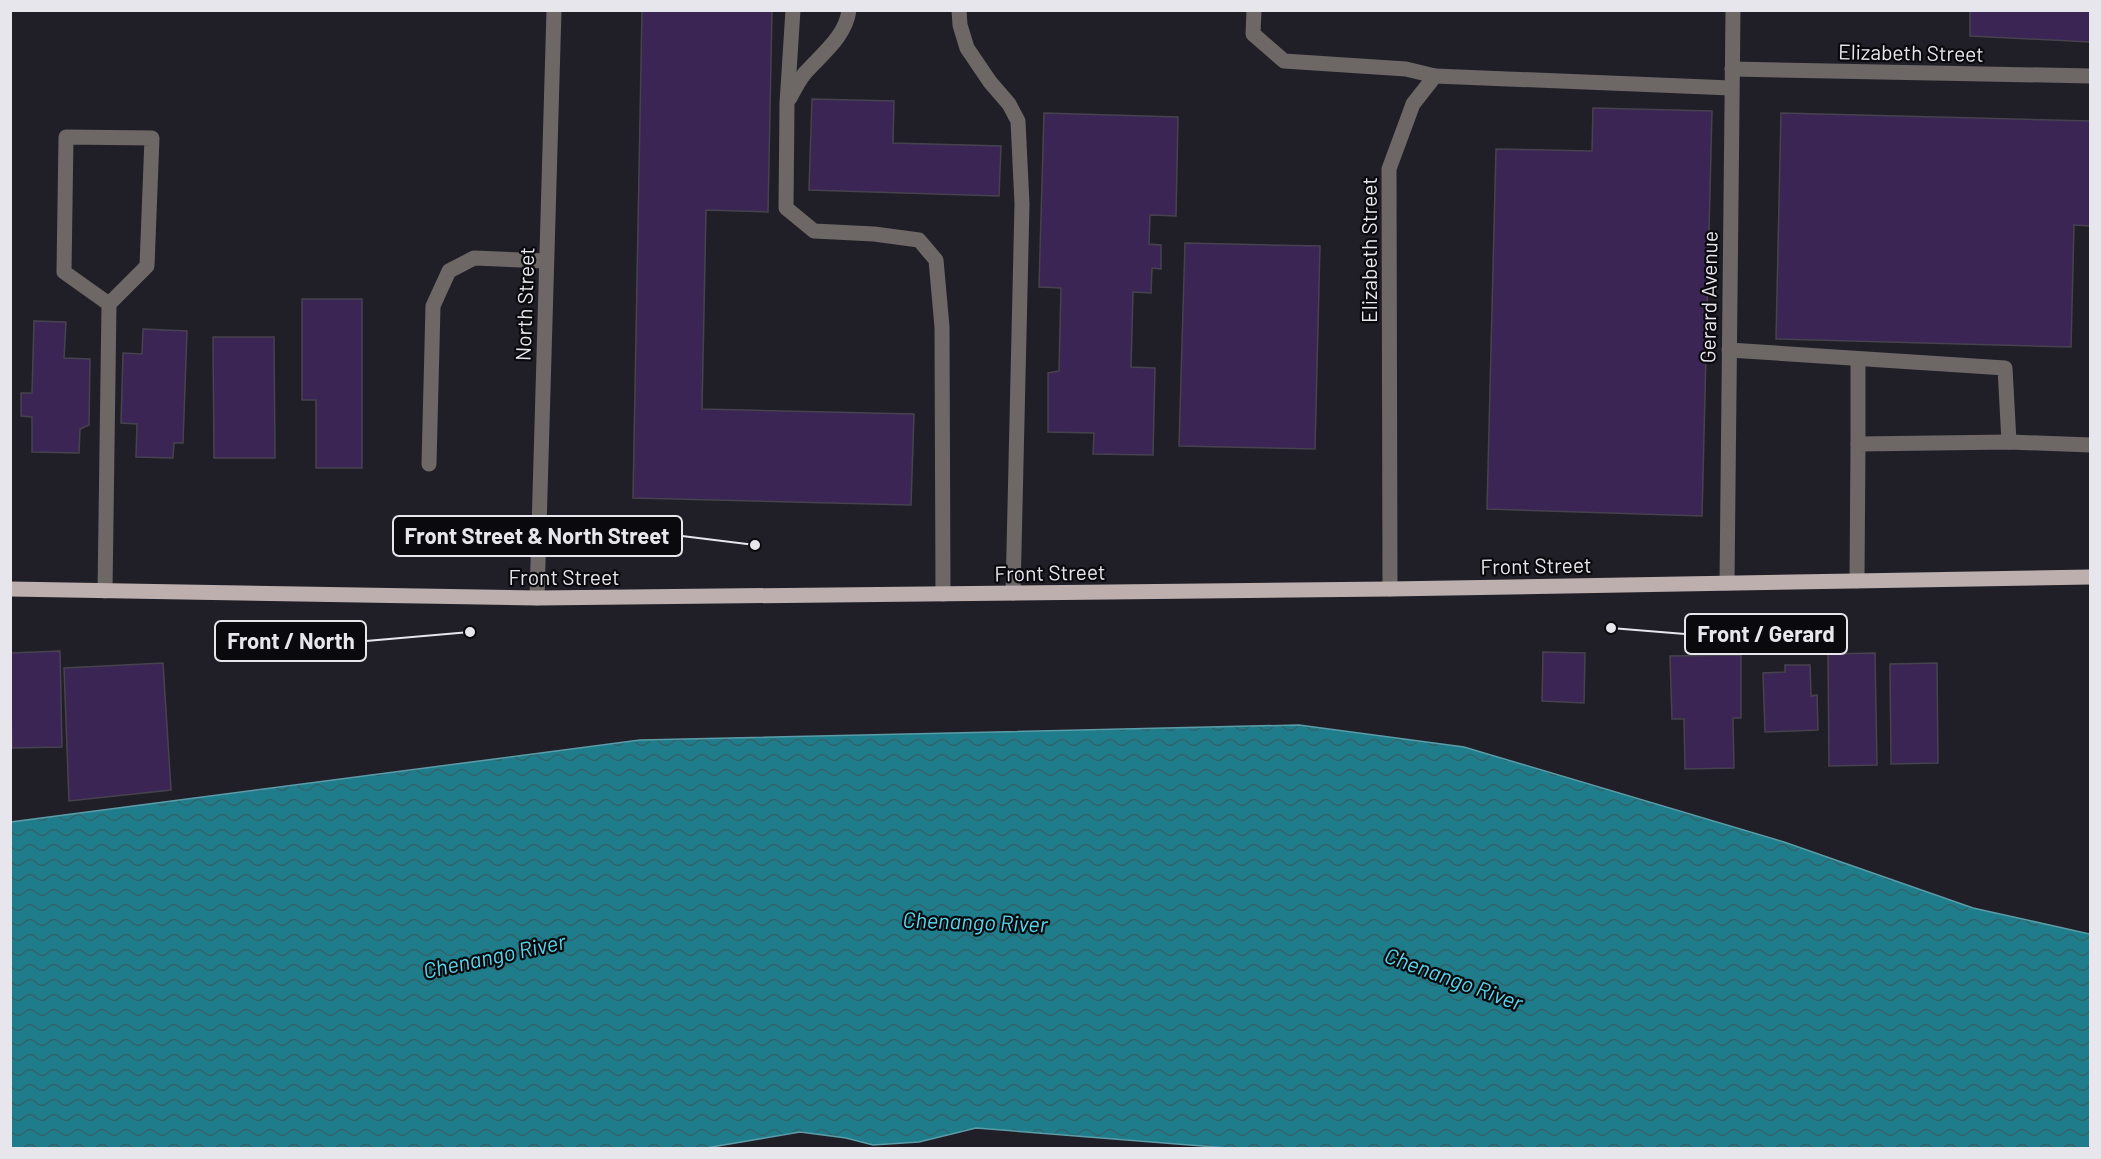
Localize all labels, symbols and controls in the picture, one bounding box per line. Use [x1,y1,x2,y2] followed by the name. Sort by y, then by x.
[1838,38,1984,66] street label: Elizabeth Street
[1356,177,1381,323] street label: Elizabeth Street
[1694,231,1722,363] street label: Gerard Avenue
[510,247,538,361] street label: North Street
[393,516,682,556] callout: Front Street & North Street
[405,522,669,548] text: Front Street & North Street
[1480,552,1592,578] street label: Front Street
[994,559,1106,585] street label: Front Street
[508,564,620,589] street label: Front Street
[1685,614,1847,654] callout: Front / Gerard
[1697,620,1835,646] text: Front / Gerard
[215,621,366,661] callout: Front / North
[227,627,355,653] text: Front / North
[902,905,1049,937] water label: Chenango River
[420,927,569,983] water label: Chenango River
[1381,941,1528,1015] water label: Chenango River

